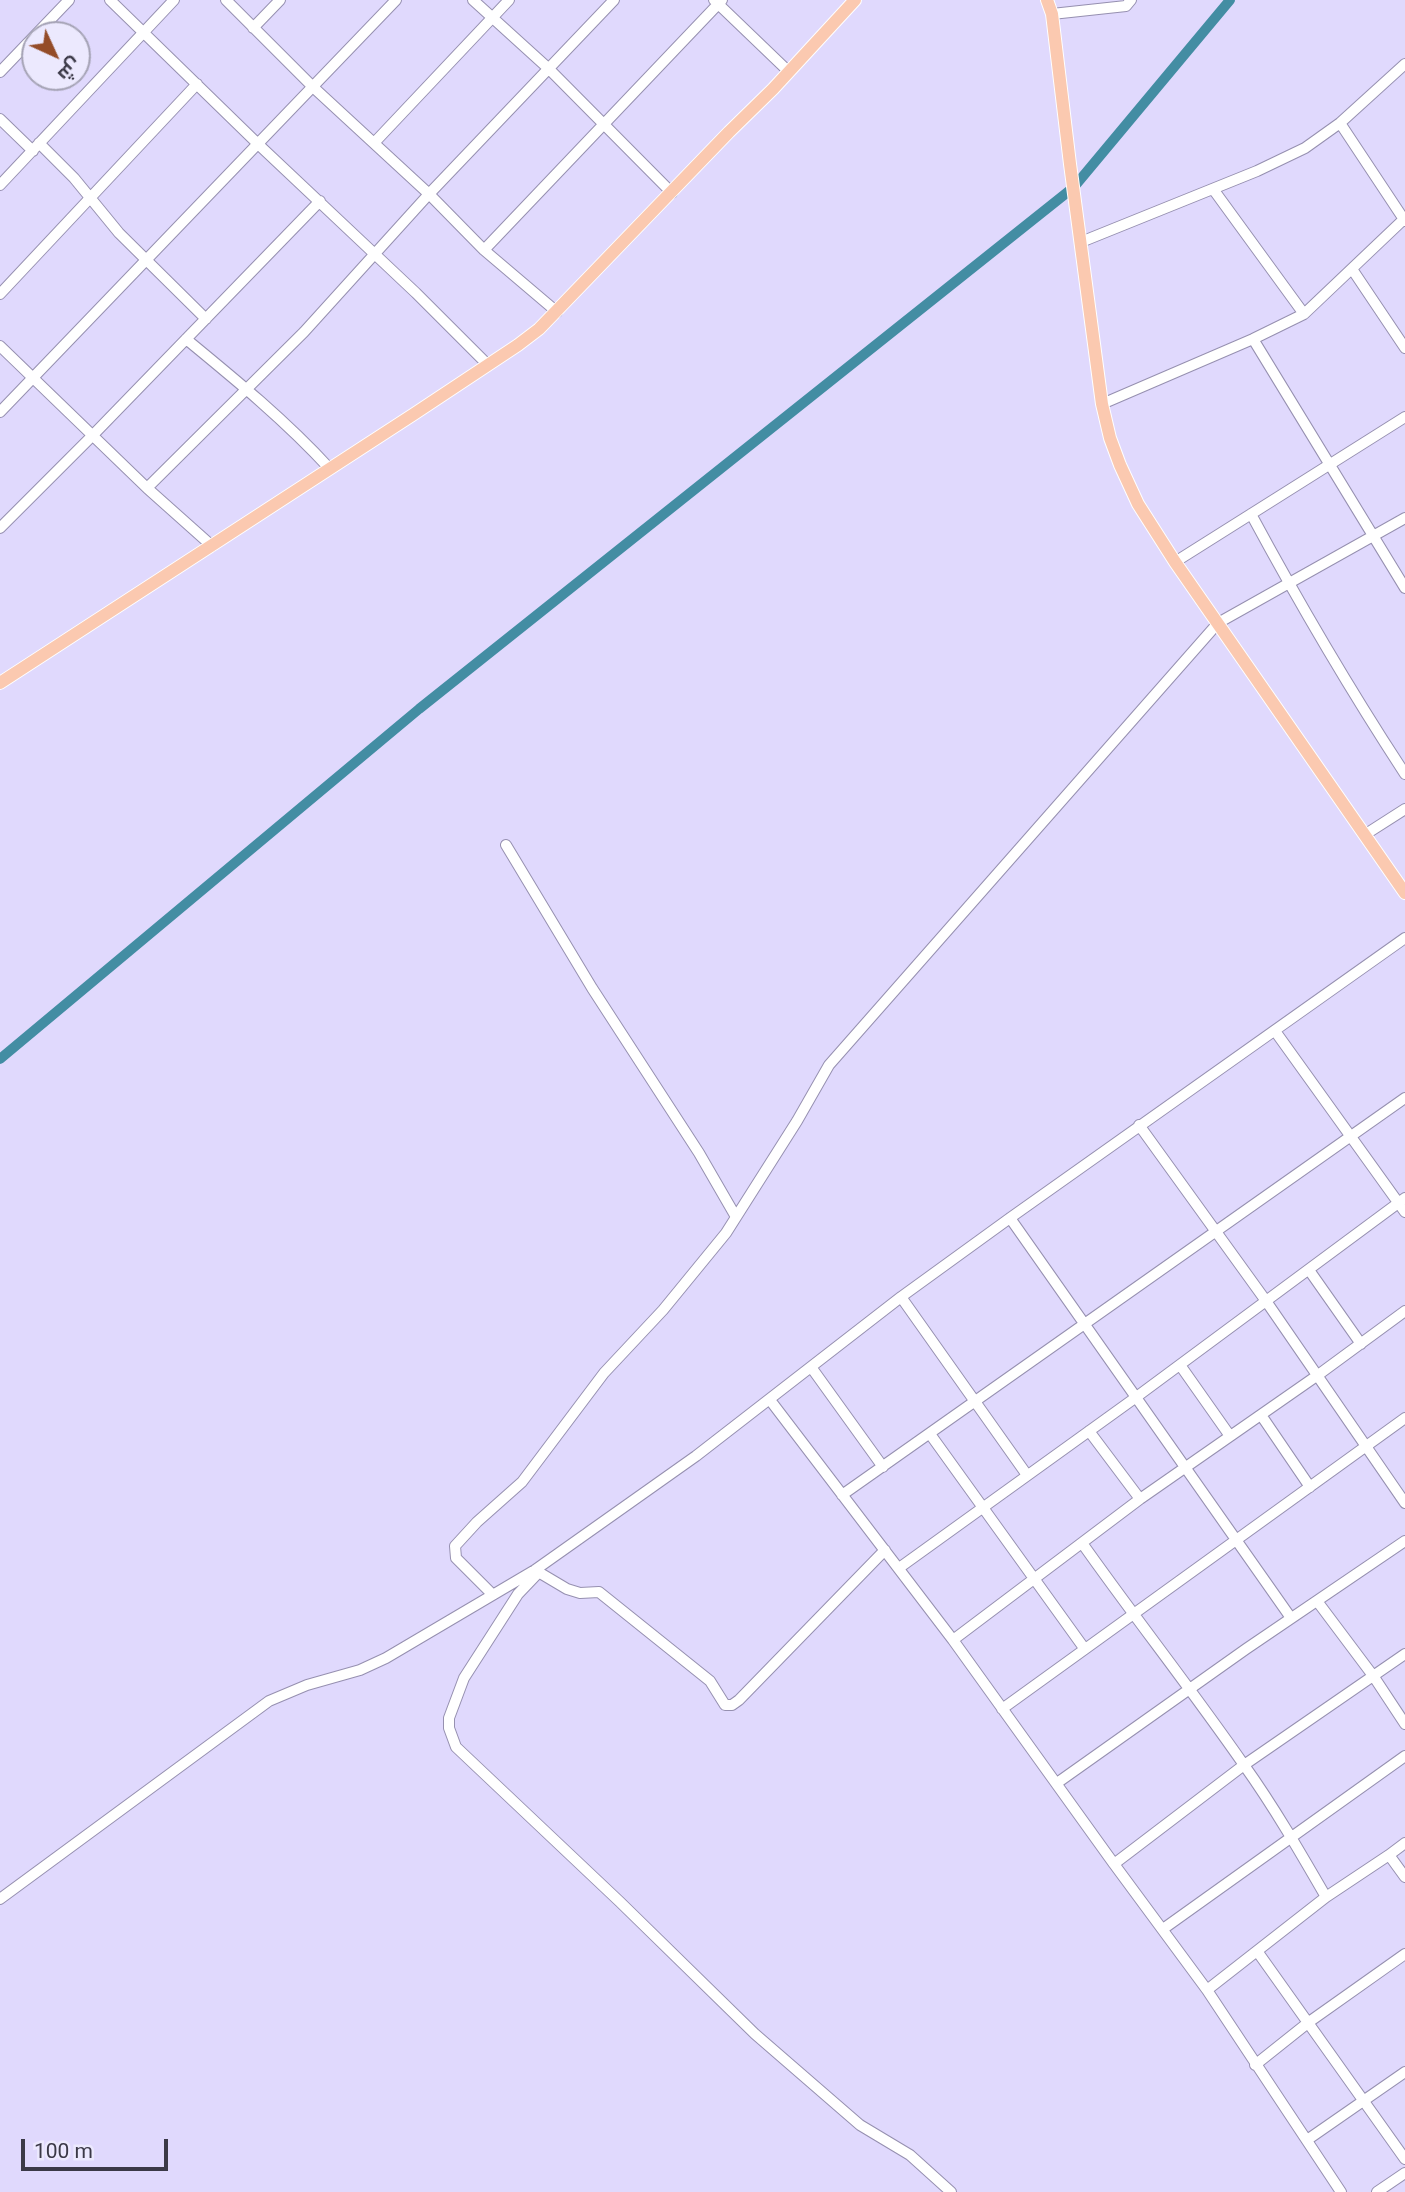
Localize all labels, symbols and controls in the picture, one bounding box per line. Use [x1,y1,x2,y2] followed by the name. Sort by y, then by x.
[21,21,91,91] north arrow
[53,53,87,87] text: ش
[24,2126,172,2170] scale bar
[34,2139,93,2163] text: 100 m

